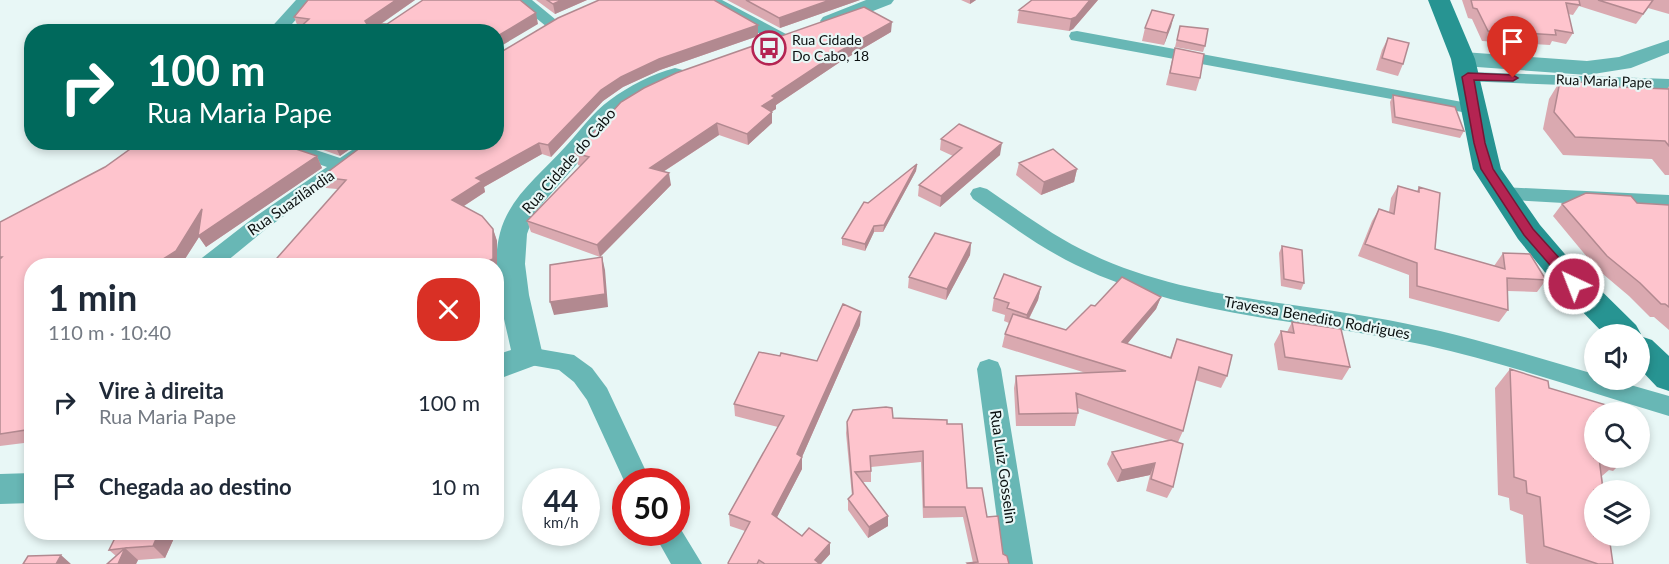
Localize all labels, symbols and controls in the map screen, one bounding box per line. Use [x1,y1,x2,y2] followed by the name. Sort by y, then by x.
[1487,16,1538,78] pin
[1496,25,1529,58] icon: arrive
[751,30,787,66] bus stop icon: Rua Cidade Do Cabo, 18
[792,31,869,64] place label: Rua Cidade Do Cabo, 18
[147,45,265,95] text: 100 m
[48,48,126,126] icon: right
[1556,70,1652,91] street label: Rua Maria Pape
[147,96,332,129] text: Rua Maria Pape
[518,104,619,217] street label: Rua Cidade do Cabo
[244,166,337,239] street label: Rua Suazilândia
[1542,252,1606,316] position arrow
[48,275,137,319] text: 1 min
[417,278,480,341] button: close
[1223,292,1412,342] street label: Travessa Benedito Rodrigues
[48,320,171,344] text: 110 m · 10:40
[1584,324,1650,546] map controls
[1584,324,1650,390] button: sound
[99,377,224,404] text: Vire à direita
[48,386,81,419] icon: right
[418,389,480,416] text: 100 m
[1584,402,1650,468] button: search
[99,404,236,428] text: Rua Maria Pape
[987,409,1021,525] street label: Rua Luiz Gosselin
[612,468,690,546] speed limit sign: 50
[48,470,81,503] icon: arrive
[99,473,292,500] text: Chegada ao destino
[431,473,480,500] text: 10 m
[1584,480,1650,546] button: layers
[544,482,578,518] text: 44
[543,513,579,531] text: km/h

